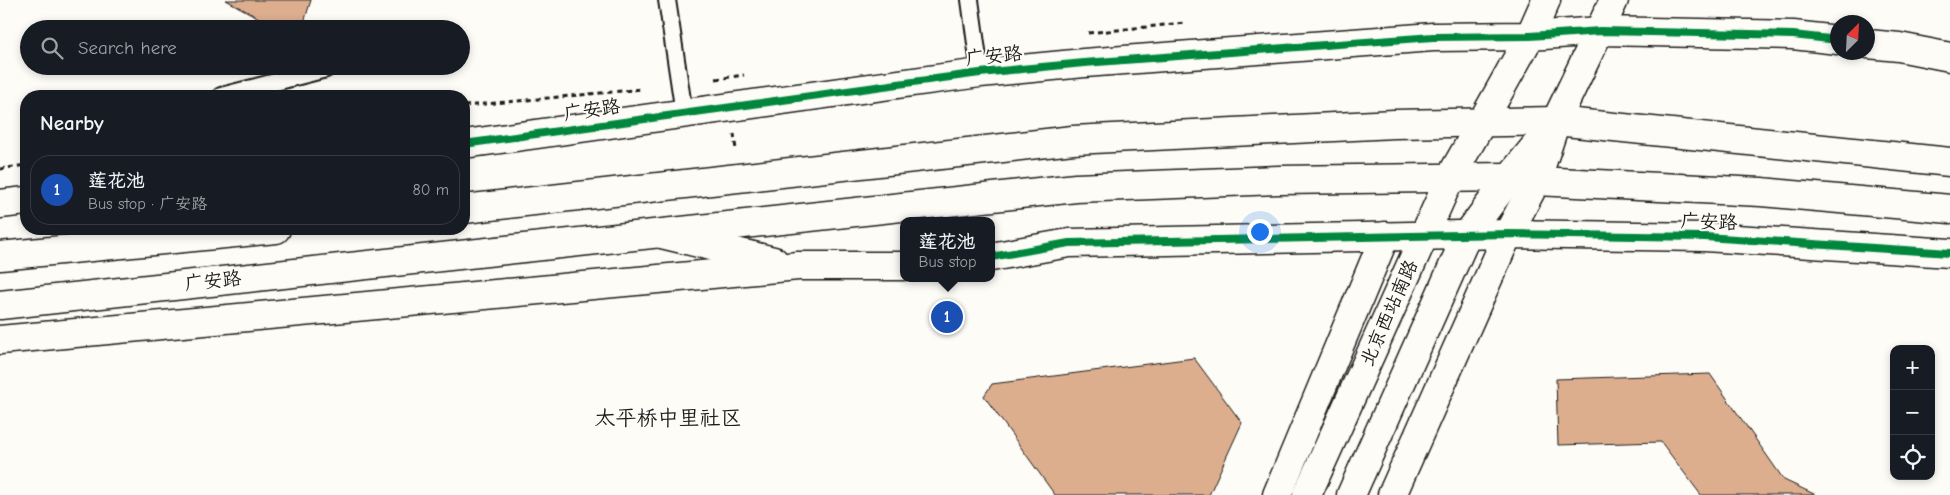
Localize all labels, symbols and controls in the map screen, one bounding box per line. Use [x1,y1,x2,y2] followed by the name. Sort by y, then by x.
[1830,15,1875,60] north arrow
[20,20,470,75] search box
[38,34,66,62] icon: search
[78,37,177,59] text: Search here
[964,42,1024,70] street label: 广安路
[562,95,622,125] street label: 广安路
[40,111,104,135] text: Nearby
[88,170,145,192] text: 莲花池
[54,181,60,199] text: 1
[412,181,449,199] text: 80 m
[88,195,207,213] text: Bus stop · 广安路
[1680,210,1738,234] street label: 广安路
[900,217,995,282] popup
[1247,219,1273,245] your location
[919,231,976,253] text: 莲花池
[919,253,976,271] text: Bus stop
[1356,256,1422,370] street label: 北京西站南路
[183,267,243,295] street label: 广安路
[931,298,963,336] pin: 1
[1890,345,1935,480] map controls
[1890,345,1935,390] button: +
[1890,390,1935,435] button: −
[595,406,742,430] district label: 太平桥中里社区
[1890,435,1935,480] button: locate

